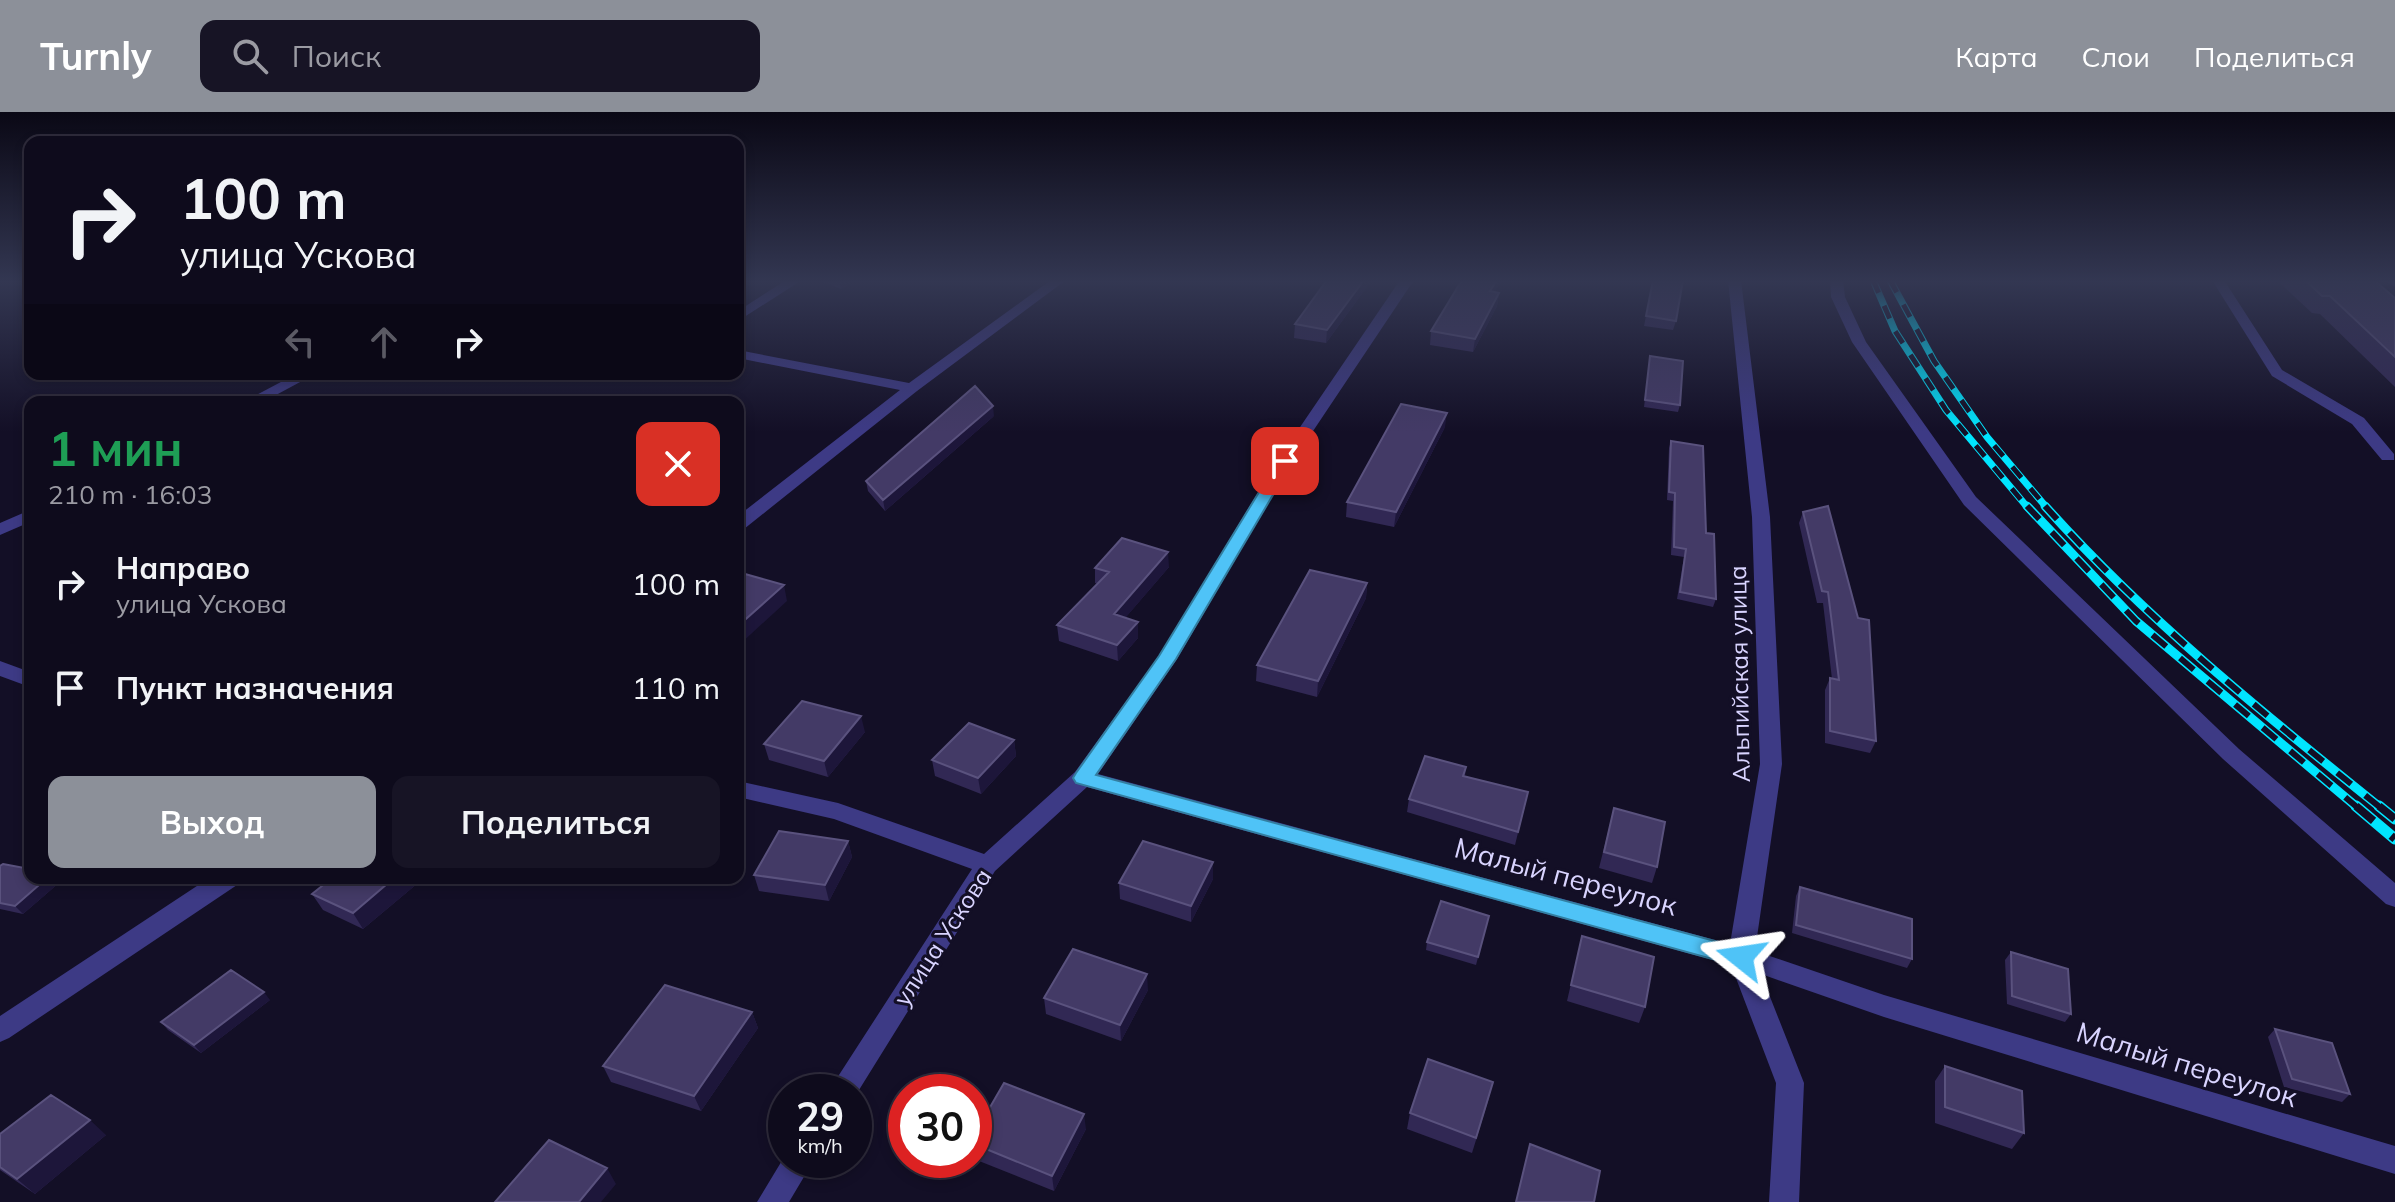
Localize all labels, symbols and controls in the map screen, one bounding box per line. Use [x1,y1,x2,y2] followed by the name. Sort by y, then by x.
[200,20,760,92] search box
[40,32,152,80] text: Turnly
[228,34,272,78] icon: search
[292,37,381,75] text: Поиск
[1955,39,2038,74] text: Карта
[2082,39,2150,74] text: Слои
[2194,39,2355,74] text: Поделиться
[180,163,347,233] text: 100 m
[48,168,152,272] icon: right
[180,232,416,277] text: улица Ускова
[278,320,322,364] icon: left
[362,320,406,364] icon: ahead
[446,320,490,364] icon: right
[48,418,183,478] text: 1 мин
[636,422,720,506] button: close
[1251,427,1319,495] pin
[1263,439,1307,483] icon: arrive
[48,478,212,511] text: 210 m · 16:03
[116,549,250,587] text: Направо
[48,562,92,606] icon: right
[632,565,720,603] text: 100 m
[1722,565,1756,783] street label: Альпийская улица
[116,587,287,620] text: улица Ускова
[48,666,92,710] icon: arrive
[116,669,394,707] text: Пункт назначения
[632,669,720,707] text: 110 m
[48,776,376,868] button: Выход
[392,776,720,868] button: Поделиться
[1451,829,1682,923] street label: Малый переулок
[886,863,998,1011] street label: улица Ускова
[1699,915,1783,999] position arrow
[2072,1014,2303,1114] street label: Малый переулок
[888,1074,992,1178] speed limit sign: 30
[796,1091,844,1141] text: 29
[797,1133,843,1158] text: km/h

